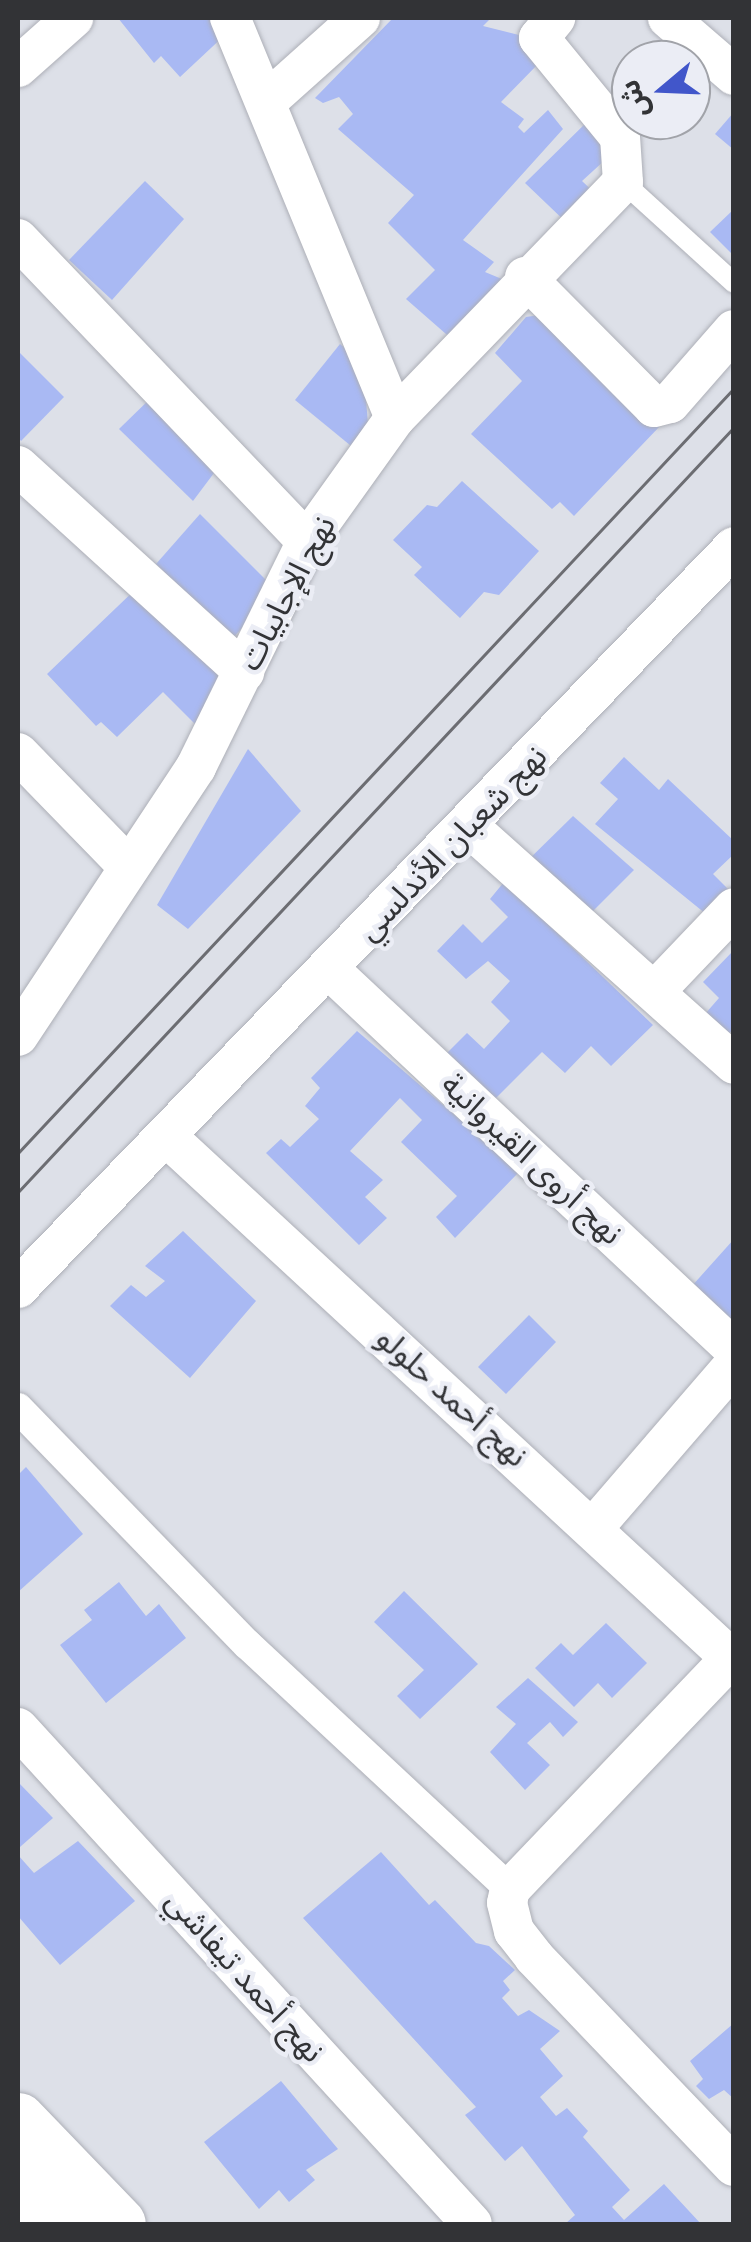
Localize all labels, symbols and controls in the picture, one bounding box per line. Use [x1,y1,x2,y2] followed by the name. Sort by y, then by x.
[611,40,711,140] north arrow
[612,76,656,123] text: ش
[230,509,344,677] street label: نهج الإجابيات
[349,737,555,949] street label: نهج شعبان الأندلسي
[433,1065,631,1253] street label: نهج أروى القيروانية
[368,1319,536,1475] street label: نهج أحمد حلولو
[158,1882,332,2070] street label: نهج أحمد تيفاشي

